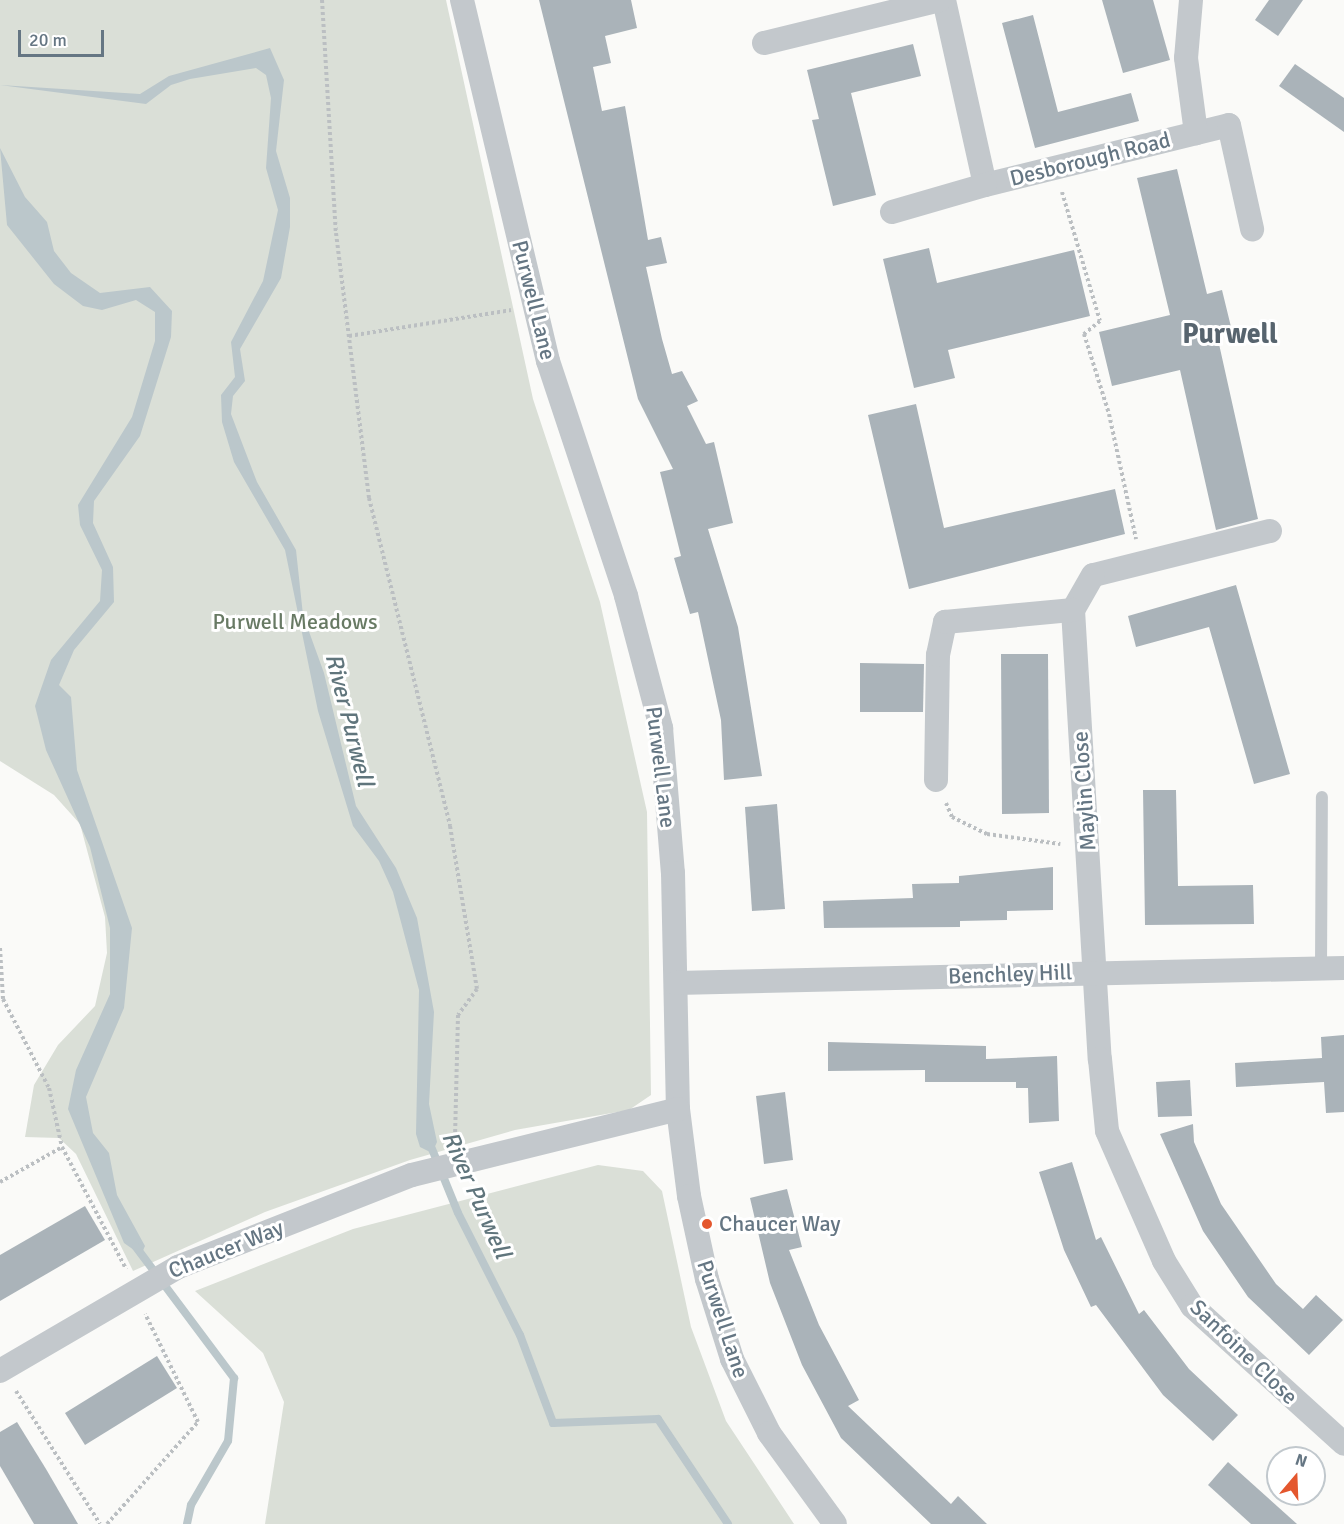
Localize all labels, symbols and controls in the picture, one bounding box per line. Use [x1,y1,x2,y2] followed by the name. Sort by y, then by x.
[21,18,106,56] scale bar
[29,29,67,51] text: 20 m
[1007,126,1173,192] street label: Desborough Road
[506,237,562,363] street label: Purwell Lane
[1182,317,1278,351] district label: Purwell
[212,609,378,635] park label: Purwell Meadows
[319,651,379,789] water label: River Purwell
[640,705,682,829] street label: Purwell Lane
[1067,730,1101,852] street label: Maylin Close
[947,959,1073,989] street label: Benchley Hill
[435,1127,517,1263] water label: River Purwell
[719,1211,841,1237] place label: Chaucer Way
[165,1214,287,1284] street label: Chaucer Way
[700,1217,714,1231] marker: Chaucer Way
[692,1257,754,1381] street label: Purwell Lane
[1185,1294,1303,1410] street label: Sanfoine Close
[1266,1446,1326,1506] north arrow
[1293,1450,1310,1472] text: N

